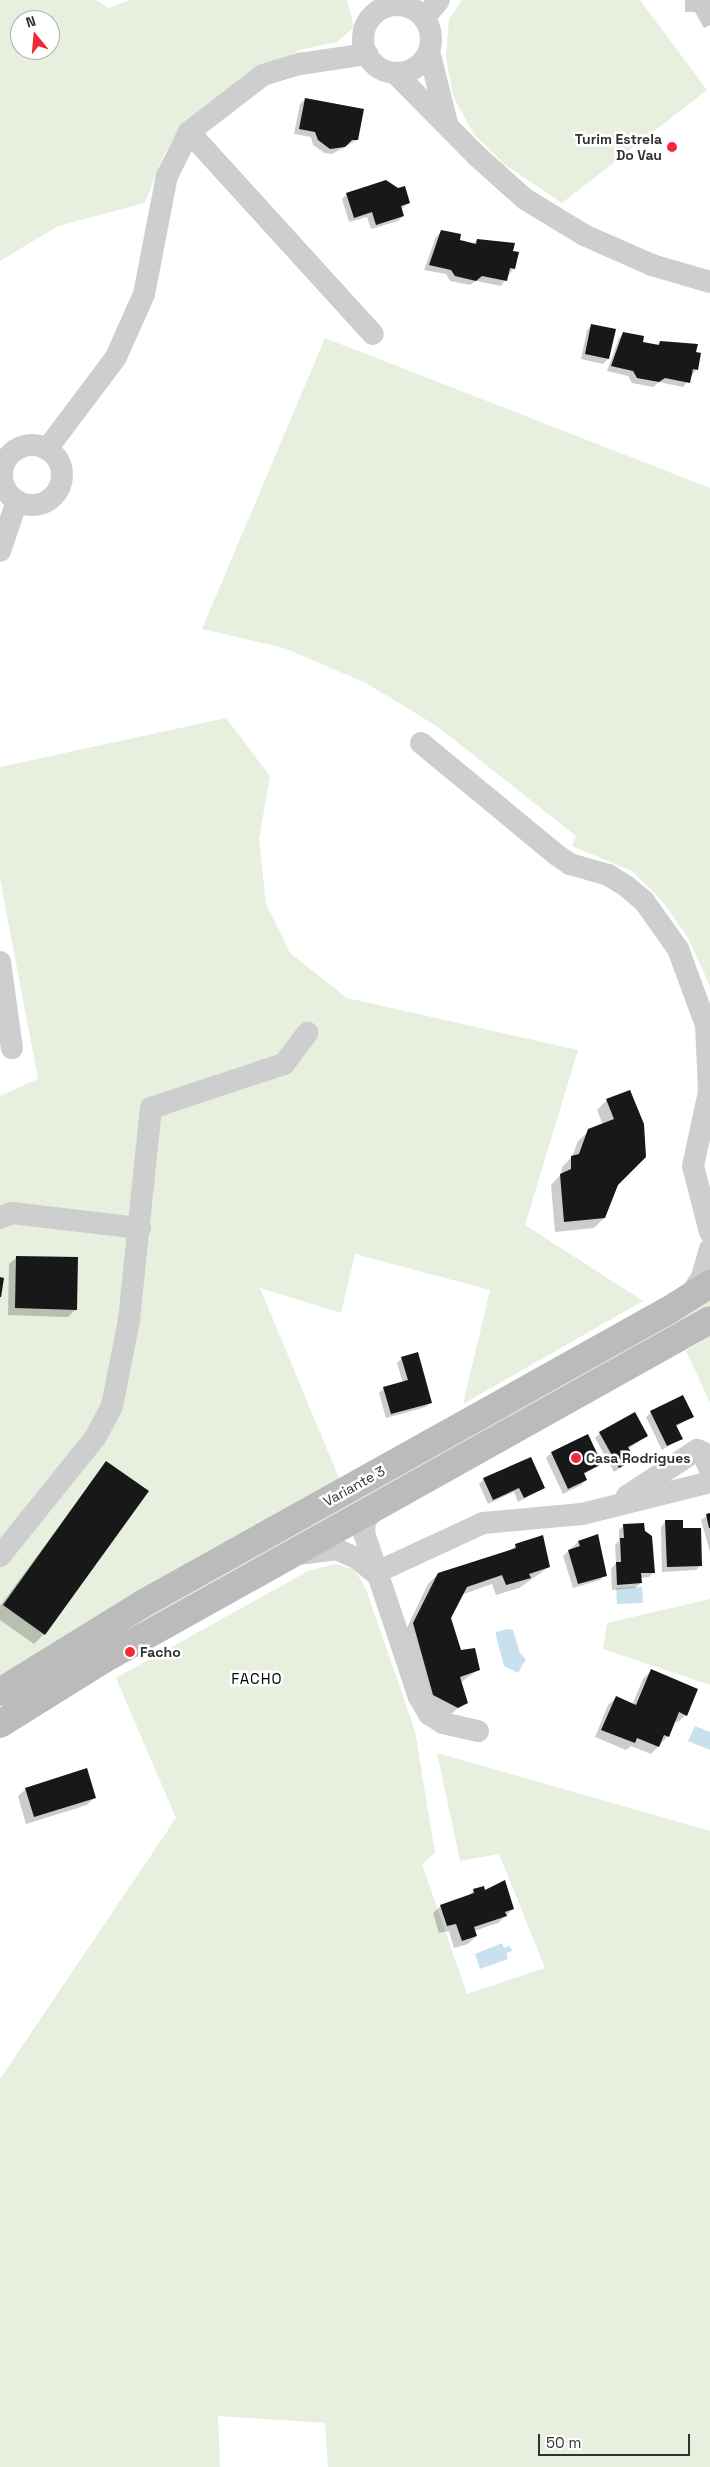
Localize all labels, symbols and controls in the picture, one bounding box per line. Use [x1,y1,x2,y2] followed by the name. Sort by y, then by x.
[10,10,60,60] north arrow
[24,12,38,32] text: N
[575,131,662,164] place label: Turim Estrela Do Vau
[666,141,678,153] marker: Turim Estrela Do Vau
[586,1450,691,1466] place label: Casa Rodrigues
[570,1452,582,1464] marker: Casa Rodrigues
[320,1462,388,1510] street label: Variante 3
[140,1644,181,1660] place label: Facho
[124,1646,136,1658] marker: Facho
[231,1670,283,1688] district label: FACHO
[540,2424,692,2456] scale bar
[546,2433,581,2452] text: 50 m

